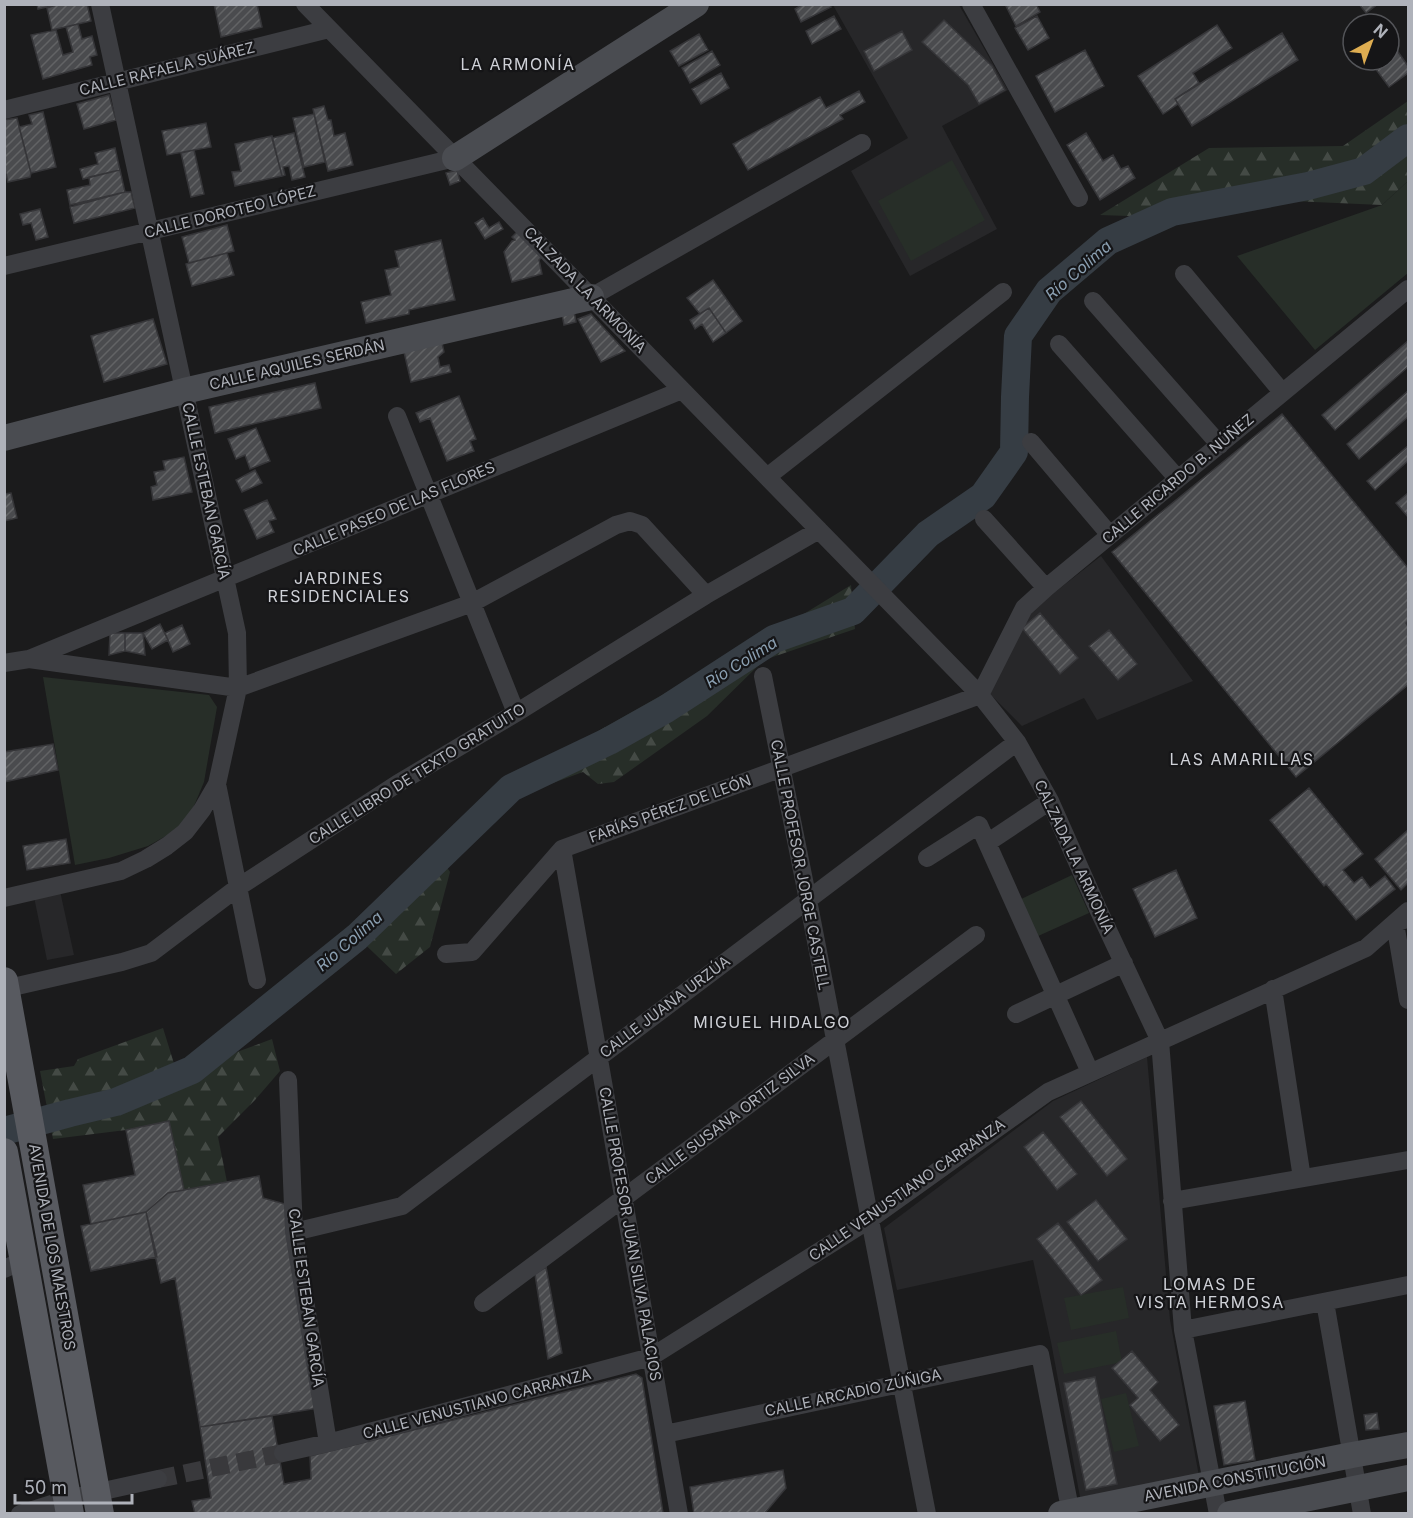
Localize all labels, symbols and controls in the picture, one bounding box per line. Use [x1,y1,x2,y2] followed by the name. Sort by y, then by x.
[1341,12,1401,72] north arrow
[1370,19,1392,42] text: N
[77,38,257,100] street label: CALLE RAFAELA SUÁREZ
[461,54,576,74] district label: LA ARMONÍA
[142,181,318,242] street label: CALLE DOROTEO LÓPEZ
[520,223,651,357] street label: CALZADA LA ARMONÍA
[1041,236,1115,304] water label: Río Colima
[207,335,386,394] street label: CALLE AQUILES SERDÁN
[178,401,235,581] street label: CALLE ESTEBAN GARCÍA
[1098,409,1258,548] street label: CALLE RICARDO B. NÚÑEZ
[290,457,498,560] street label: CALLE PASEO DE LAS FLORES
[267,568,411,606] district label: JARDINES RESIDENCIALES
[701,632,781,692] water label: Río Colima
[305,699,528,848] street label: CALLE LIBRO DE TEXTO GRATUITO
[767,738,834,992] street label: CALLE PROFESOR JORGE CASTELL
[1170,749,1314,769] district label: LAS AMARILLAS
[586,770,753,847] street label: FARÍAS PÉREZ DE LEÓN
[1030,777,1119,937] street label: CALZADA LA ARMONÍA
[312,907,386,975] water label: Río Colima
[596,951,734,1062] street label: CALLE JUANA URZÚA
[693,1012,851,1032] district label: MIGUEL HIDALGO
[641,1049,818,1189] street label: CALLE SUSANA ORTIZ SILVA
[595,1085,666,1382] street label: CALLE PROFESOR JUAN SILVA PALACIOS
[805,1114,1009,1265] street label: CALLE VENUSTIANO CARRANZA
[25,1142,80,1352] street label: AVENIDA DE LOS MAESTROS
[285,1207,328,1389] street label: CALLE ESTEBAN GARCÍA
[1135,1274,1285,1312] district label: LOMAS DE VISTA HERMOSA
[361,1364,593,1443] street label: CALLE VENUSTIANO CARRANZA
[763,1365,943,1421] street label: CALLE ARCADIO ZÚÑIGA
[1142,1452,1327,1505] street label: AVENIDA CONSTITUCIÓN
[15,1467,132,1505] scale bar
[24,1477,67,1498] text: 50 m

